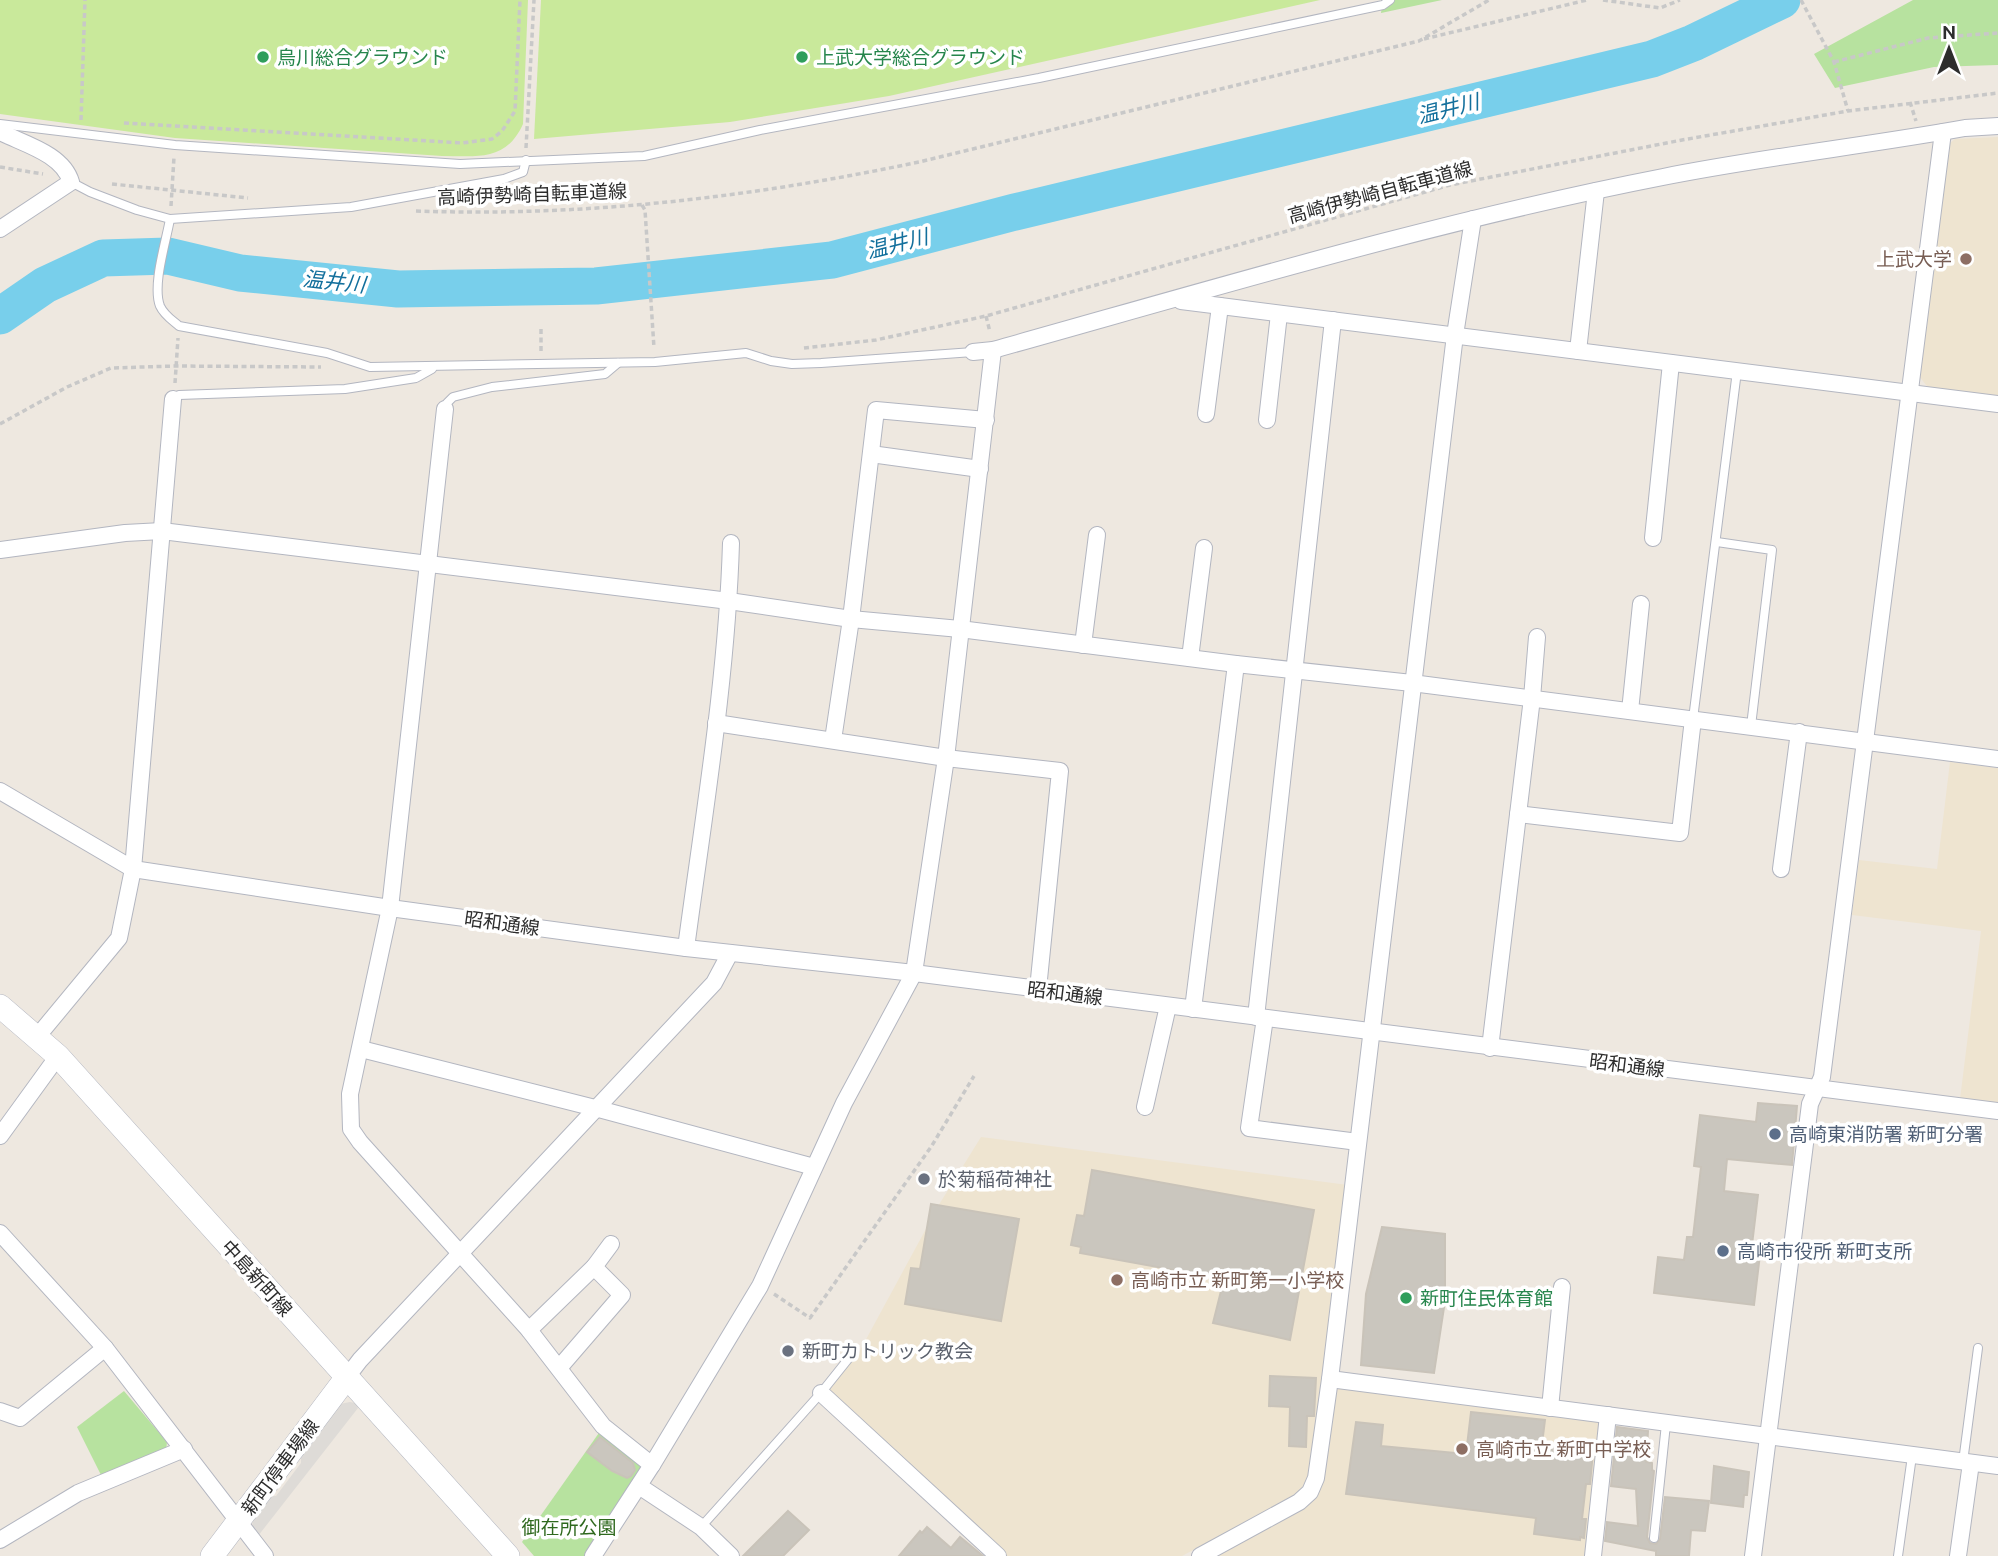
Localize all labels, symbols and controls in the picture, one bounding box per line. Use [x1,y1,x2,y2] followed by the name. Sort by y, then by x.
[1914,14,1984,84] north arrow
[1942,21,1956,43] text: N
[277,46,448,68] place label: 烏川総合グラウンド
[816,46,1025,68] place label: 上武大学総合グラウンド
[255,49,271,65] marker: 烏川総合グラウンド
[794,49,810,65] marker: 上武大学総合グラウンド
[1414,88,1483,127] water label: 温井川
[1285,157,1475,227] street label: 高崎伊勢崎自転車道線
[437,180,627,208] street label: 高崎伊勢崎自転車道線
[863,223,932,262] water label: 温井川
[1876,248,1952,270] place label: 上武大学
[1958,251,1974,267] marker: 上武大学
[302,266,369,296] water label: 温井川
[463,907,541,939] street label: 昭和通線
[1026,977,1104,1009] street label: 昭和通線
[1588,1049,1666,1081] street label: 昭和通線
[1789,1123,1983,1145] place label: 高崎東消防署 新町分署
[1767,1126,1783,1142] marker: 高崎東消防署 新町分署
[938,1168,1052,1190] place label: 於菊稲荷神社
[916,1171,932,1187] marker: 於菊稲荷神社
[217,1235,297,1321] street label: 中島新町線
[1737,1240,1912,1262] place label: 高崎市役所 新町支所
[1715,1243,1731,1259] marker: 高崎市役所 新町支所
[1131,1269,1344,1291] place label: 高崎市立 新町第一小学校
[1109,1272,1125,1288] marker: 高崎市立 新町第一小学校
[1420,1287,1553,1309] place label: 新町住民体育館
[1398,1290,1414,1306] marker: 新町住民体育館
[802,1340,973,1362] place label: 新町カトリック教会
[780,1343,796,1359] marker: 新町カトリック教会
[237,1415,323,1519] street label: 新町停車場線
[1476,1438,1651,1460] place label: 高崎市立 新町中学校
[1454,1441,1470,1457] marker: 高崎市立 新町中学校
[521,1516,617,1538] park label: 御在所公園

